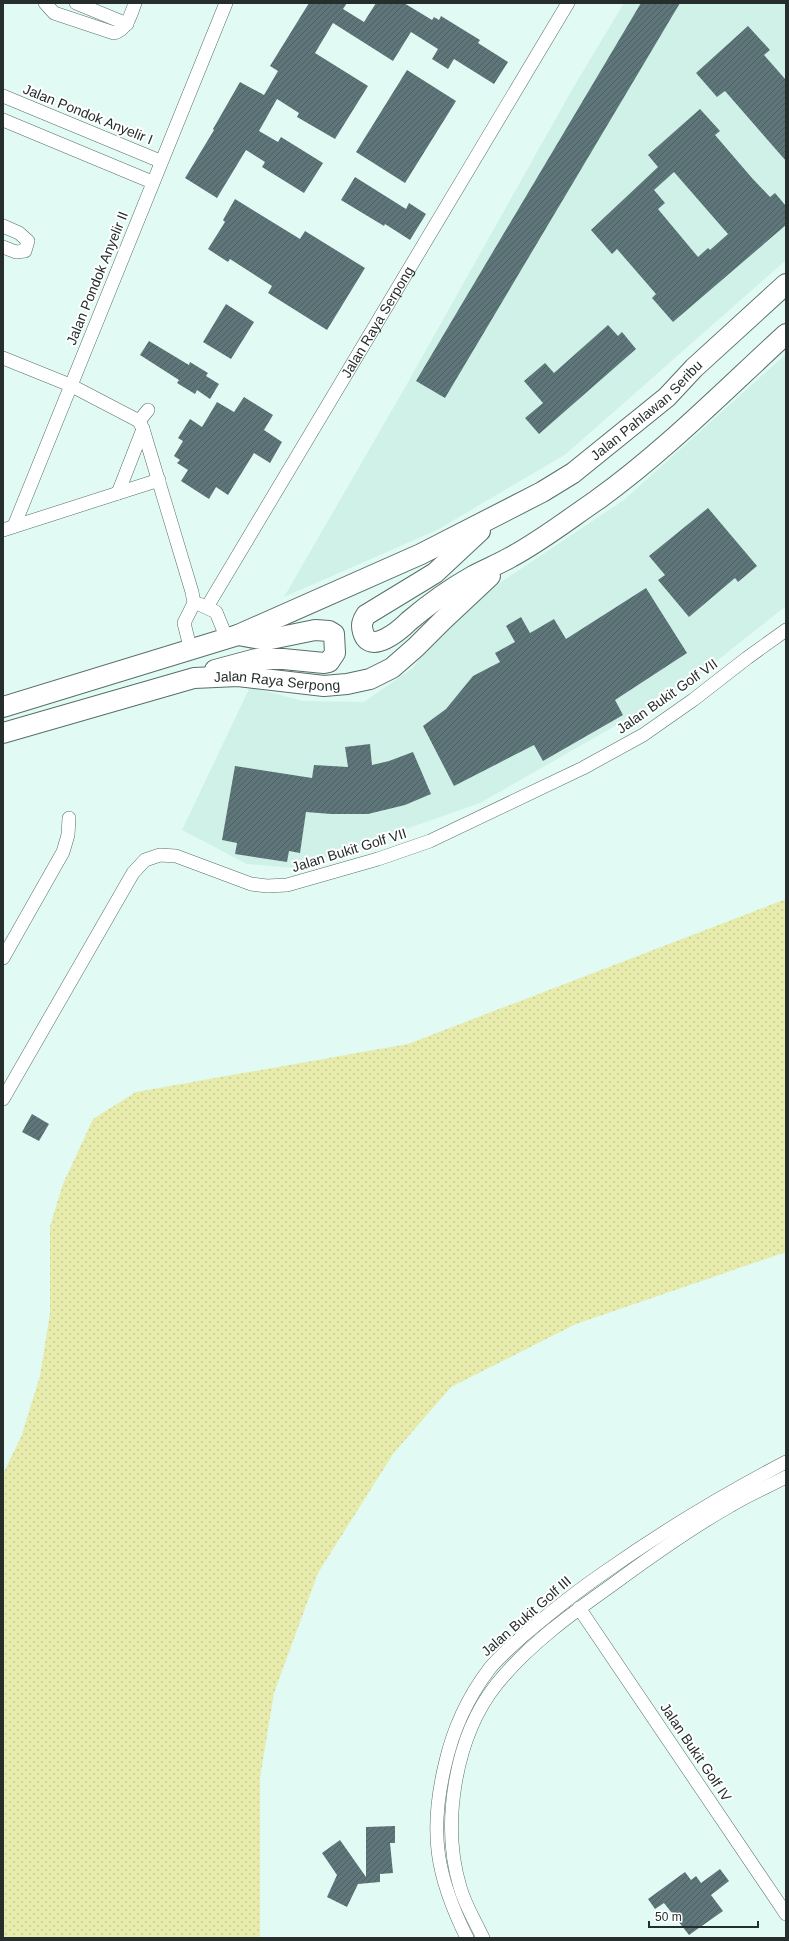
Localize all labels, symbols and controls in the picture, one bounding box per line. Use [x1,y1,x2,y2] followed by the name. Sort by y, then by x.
[21,81,155,147] street label: Jalan Pondok Anyelir I
[63,209,131,347] street label: Jalan Pondok Anyelir II
[338,263,417,381] street label: Jalan Raya Serpong
[587,357,705,463] street label: Jalan Pahlawan Seribu
[614,655,720,737] street label: Jalan Bukit Golf VII
[213,668,341,694] street label: Jalan Raya Serpong
[290,825,408,875] street label: Jalan Bukit Golf VII
[478,1573,574,1659] street label: Jalan Bukit Golf III
[657,1700,735,1805] street label: Jalan Bukit Golf IV
[649,1903,758,1929] scale bar
[655,1910,682,1924] text: 50 m

